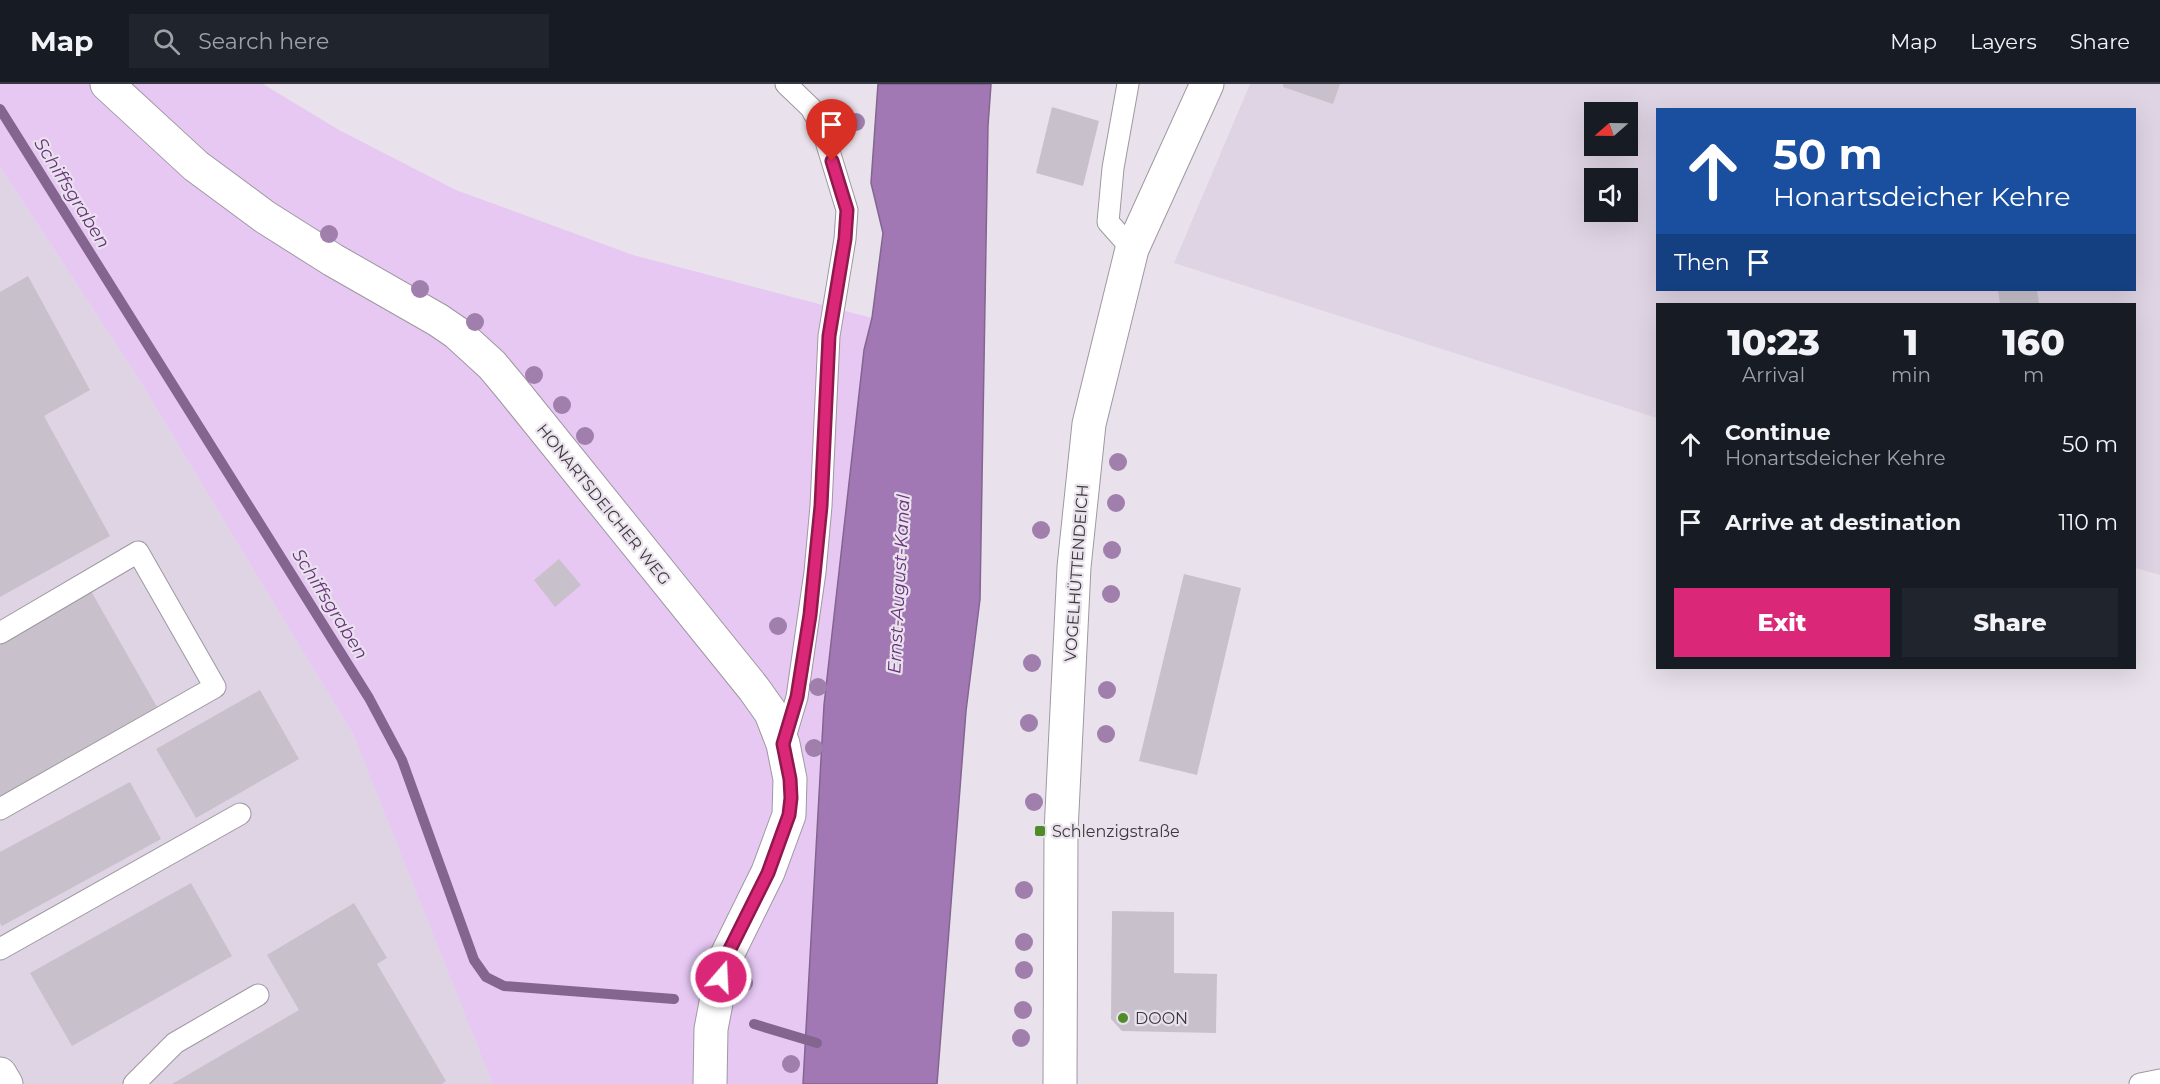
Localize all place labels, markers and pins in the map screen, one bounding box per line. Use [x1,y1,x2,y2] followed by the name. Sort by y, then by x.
[806,99,857,161] pin
[1052,822,1180,841] place label: Schlenzigstraße
[1033,824,1047,838] marker: Schlenzigstraße
[1135,1009,1188,1028] place label: DOON
[1116,1011,1130,1025] marker: DOON

